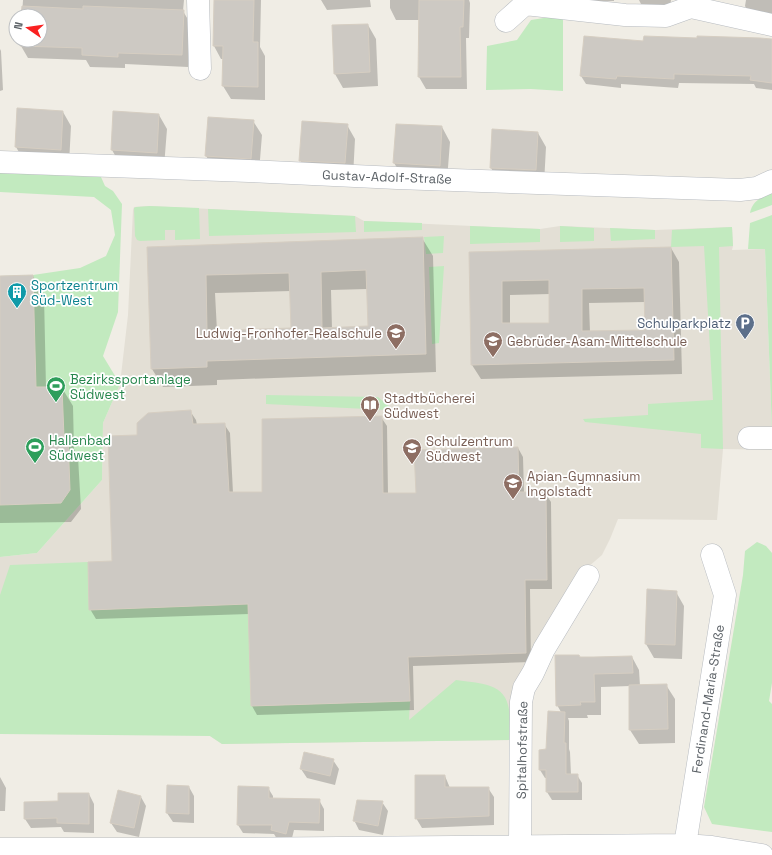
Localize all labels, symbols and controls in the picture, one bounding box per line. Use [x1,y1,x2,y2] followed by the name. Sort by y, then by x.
[8,8,48,48] north arrow
[11,21,26,31] text: N
[322,166,452,188] street label: Gustav-Adolf-Straße
[31,277,118,309] place label: Sportzentrum Süd-West
[6,281,28,309] building icon: Sportzentrum Süd-West
[734,312,756,340] parking icon: Schulparkplatz
[637,315,731,332] place label: Schulparkplatz
[385,322,407,350] school or university icon: Ludwig-Fronhofer-Realschule
[196,325,382,342] place label: Ludwig-Fronhofer-Realschule
[482,330,504,358] school or university icon: Gebrüder-Asam-Mittelschule
[507,333,687,350] place label: Gebrüder-Asam-Mittelschule
[70,371,191,403] place label: Bezirkssportanlage Südwest
[45,375,67,403] sports icon: Bezirkssportanlage Südwest
[384,390,475,422] place label: Stadtbücherei Südwest
[359,394,381,422] library icon: Stadtbücherei Südwest
[49,432,111,464] place label: Hallenbad Südwest
[426,433,513,465] place label: Schulzentrum Südwest
[24,436,46,464] sports icon: Hallenbad Südwest
[401,437,423,465] school or university icon: Schulzentrum Südwest
[527,468,640,500] place label: Apian-Gymnasium Ingolstadt
[502,472,524,500] school or university icon: Apian-Gymnasium Ingolstadt
[688,623,728,775] street label: Ferdinand-Maria-Straße
[513,701,531,799] street label: Spitalhofstraße

